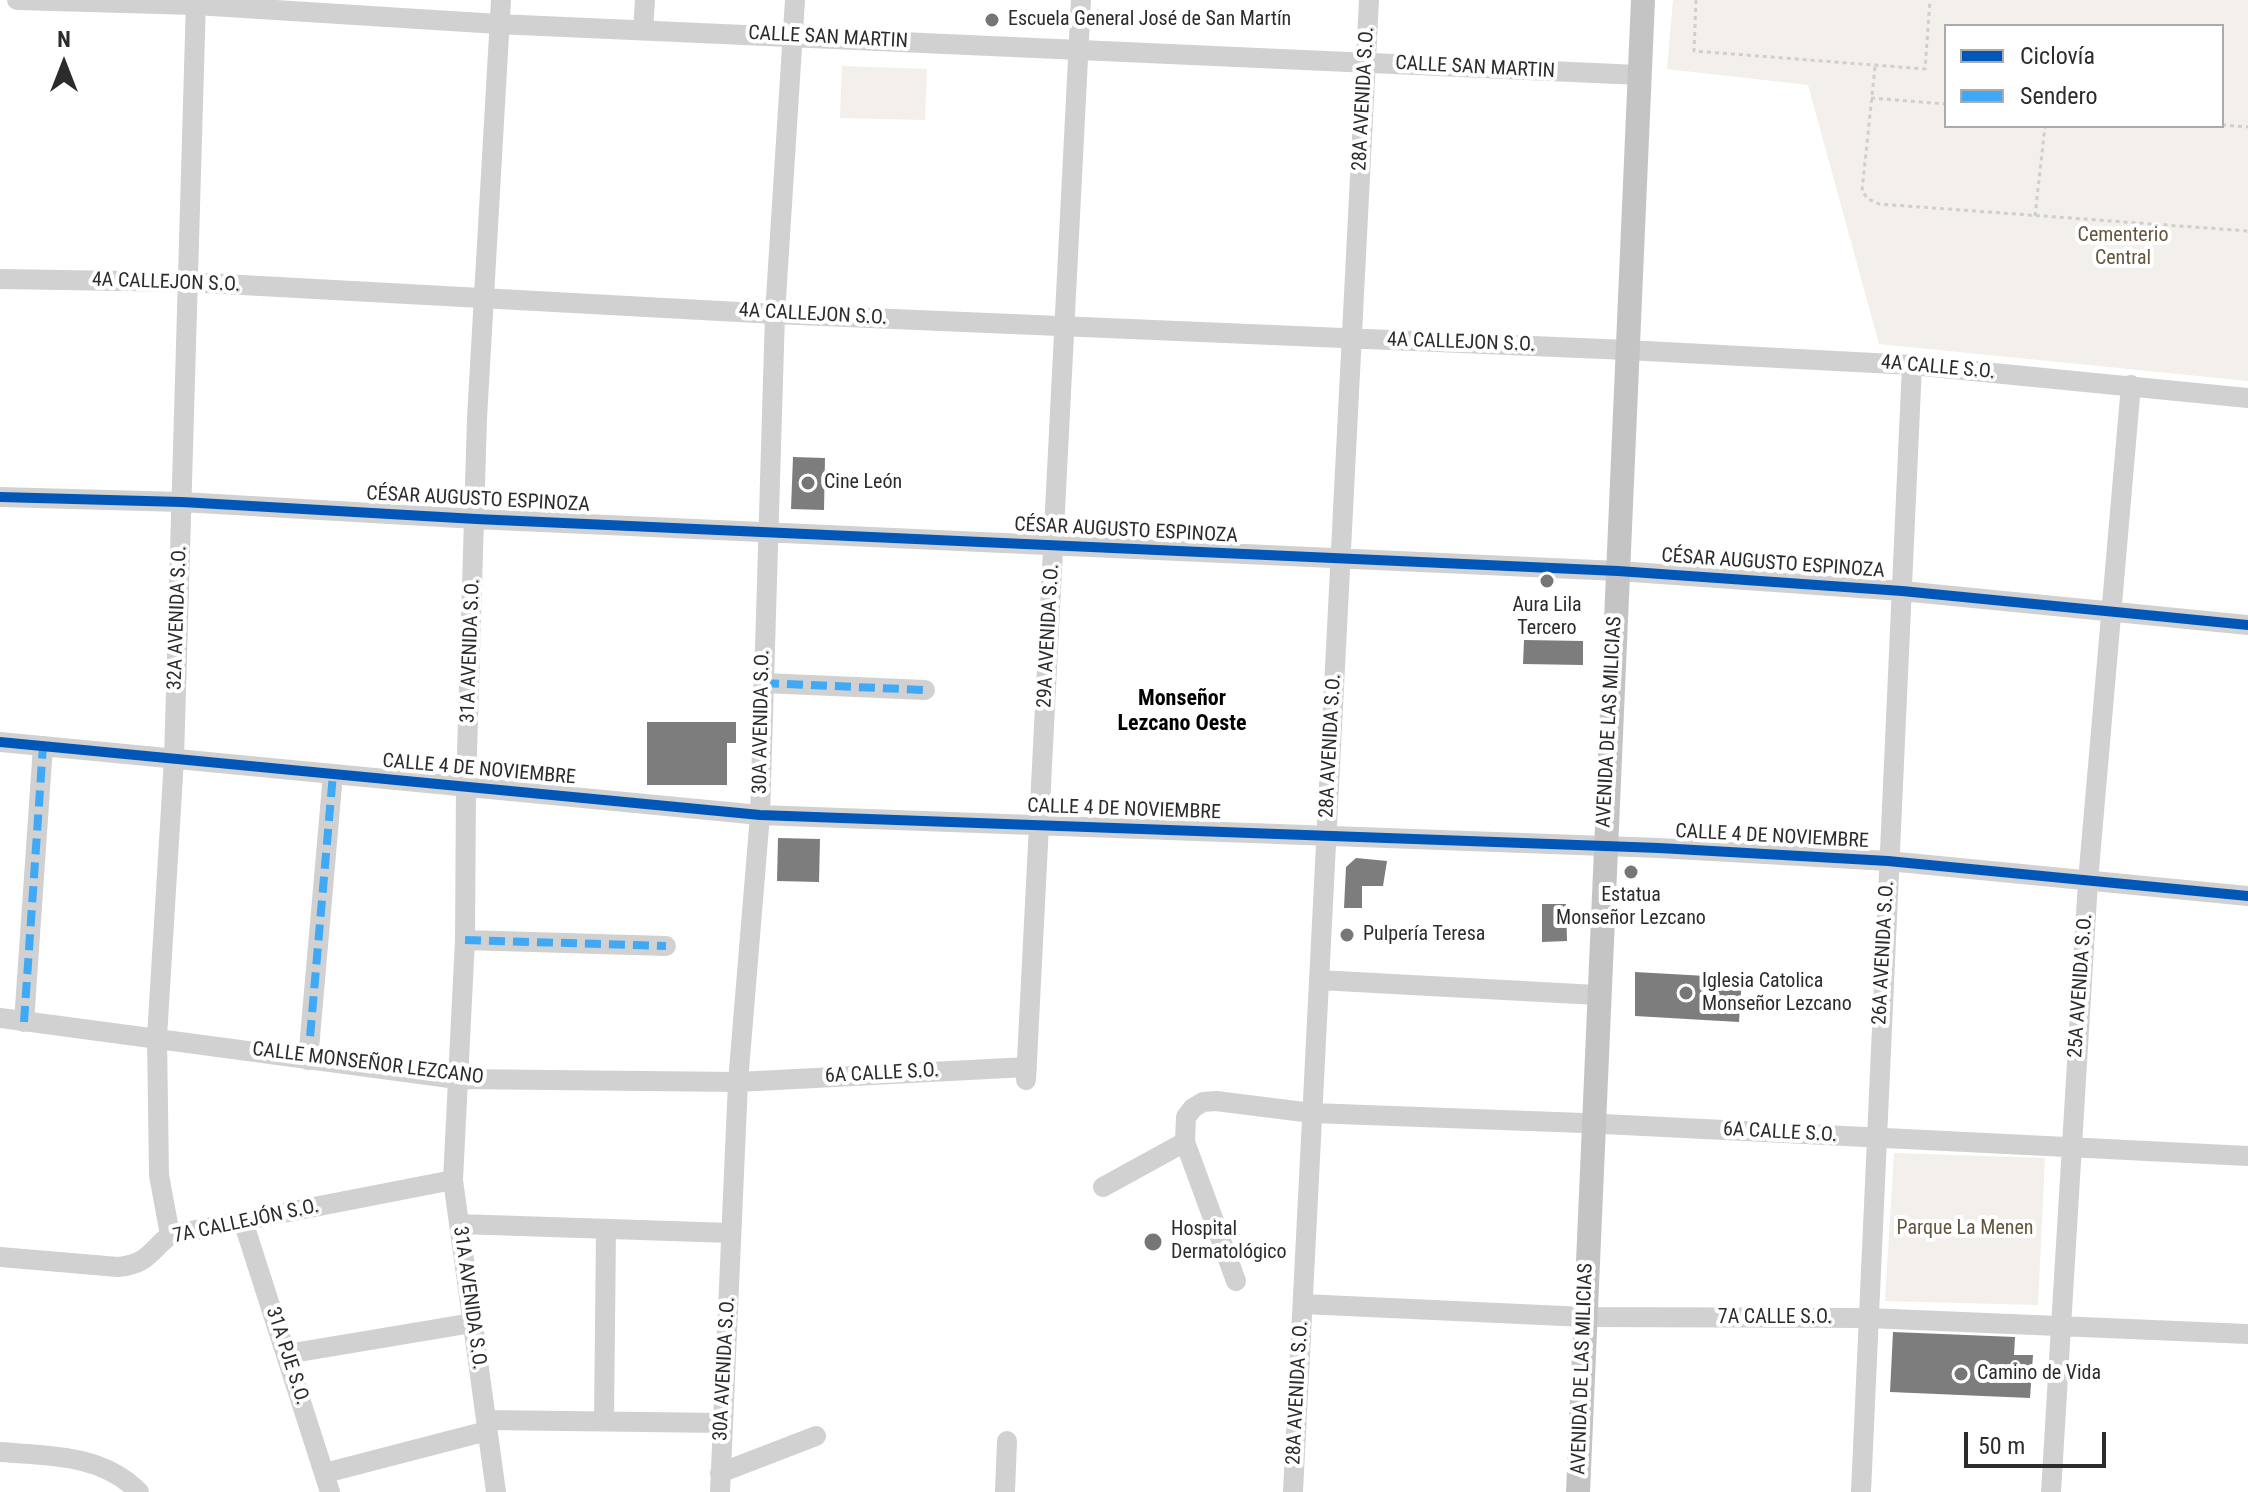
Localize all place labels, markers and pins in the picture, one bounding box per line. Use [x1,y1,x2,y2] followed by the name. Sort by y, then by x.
[1008,8,1291,32] place label: Escuela General José de San Martín
[983,11,1001,29] marker: Escuela General José de San Martín
[824,471,902,495] place label: Cine León
[799,474,817,492] marker: Cine León
[1538,572,1556,590] marker: Aura Lila Tercero
[1512,594,1582,641] place label: Aura Lila Tercero
[1622,863,1640,881] marker: Estatua Monseñor Lezcano
[1556,884,1706,931] place label: Estatua Monseñor Lezcano
[1363,923,1485,947] place label: Pulpería Teresa
[1338,926,1356,944] marker: Pulpería Teresa
[1702,970,1852,1017] place label: Iglesia Catolica Monseñor Lezcano
[1677,984,1695,1002] marker: Iglesia Catolica Monseñor Lezcano
[1171,1218,1287,1265] place label: Hospital Dermatológico
[1142,1231,1164,1253] marker: Hospital Dermatológico
[1977,1362,2101,1386] place label: Camino de Vida
[1952,1365,1970,1383] marker: Camino de Vida

